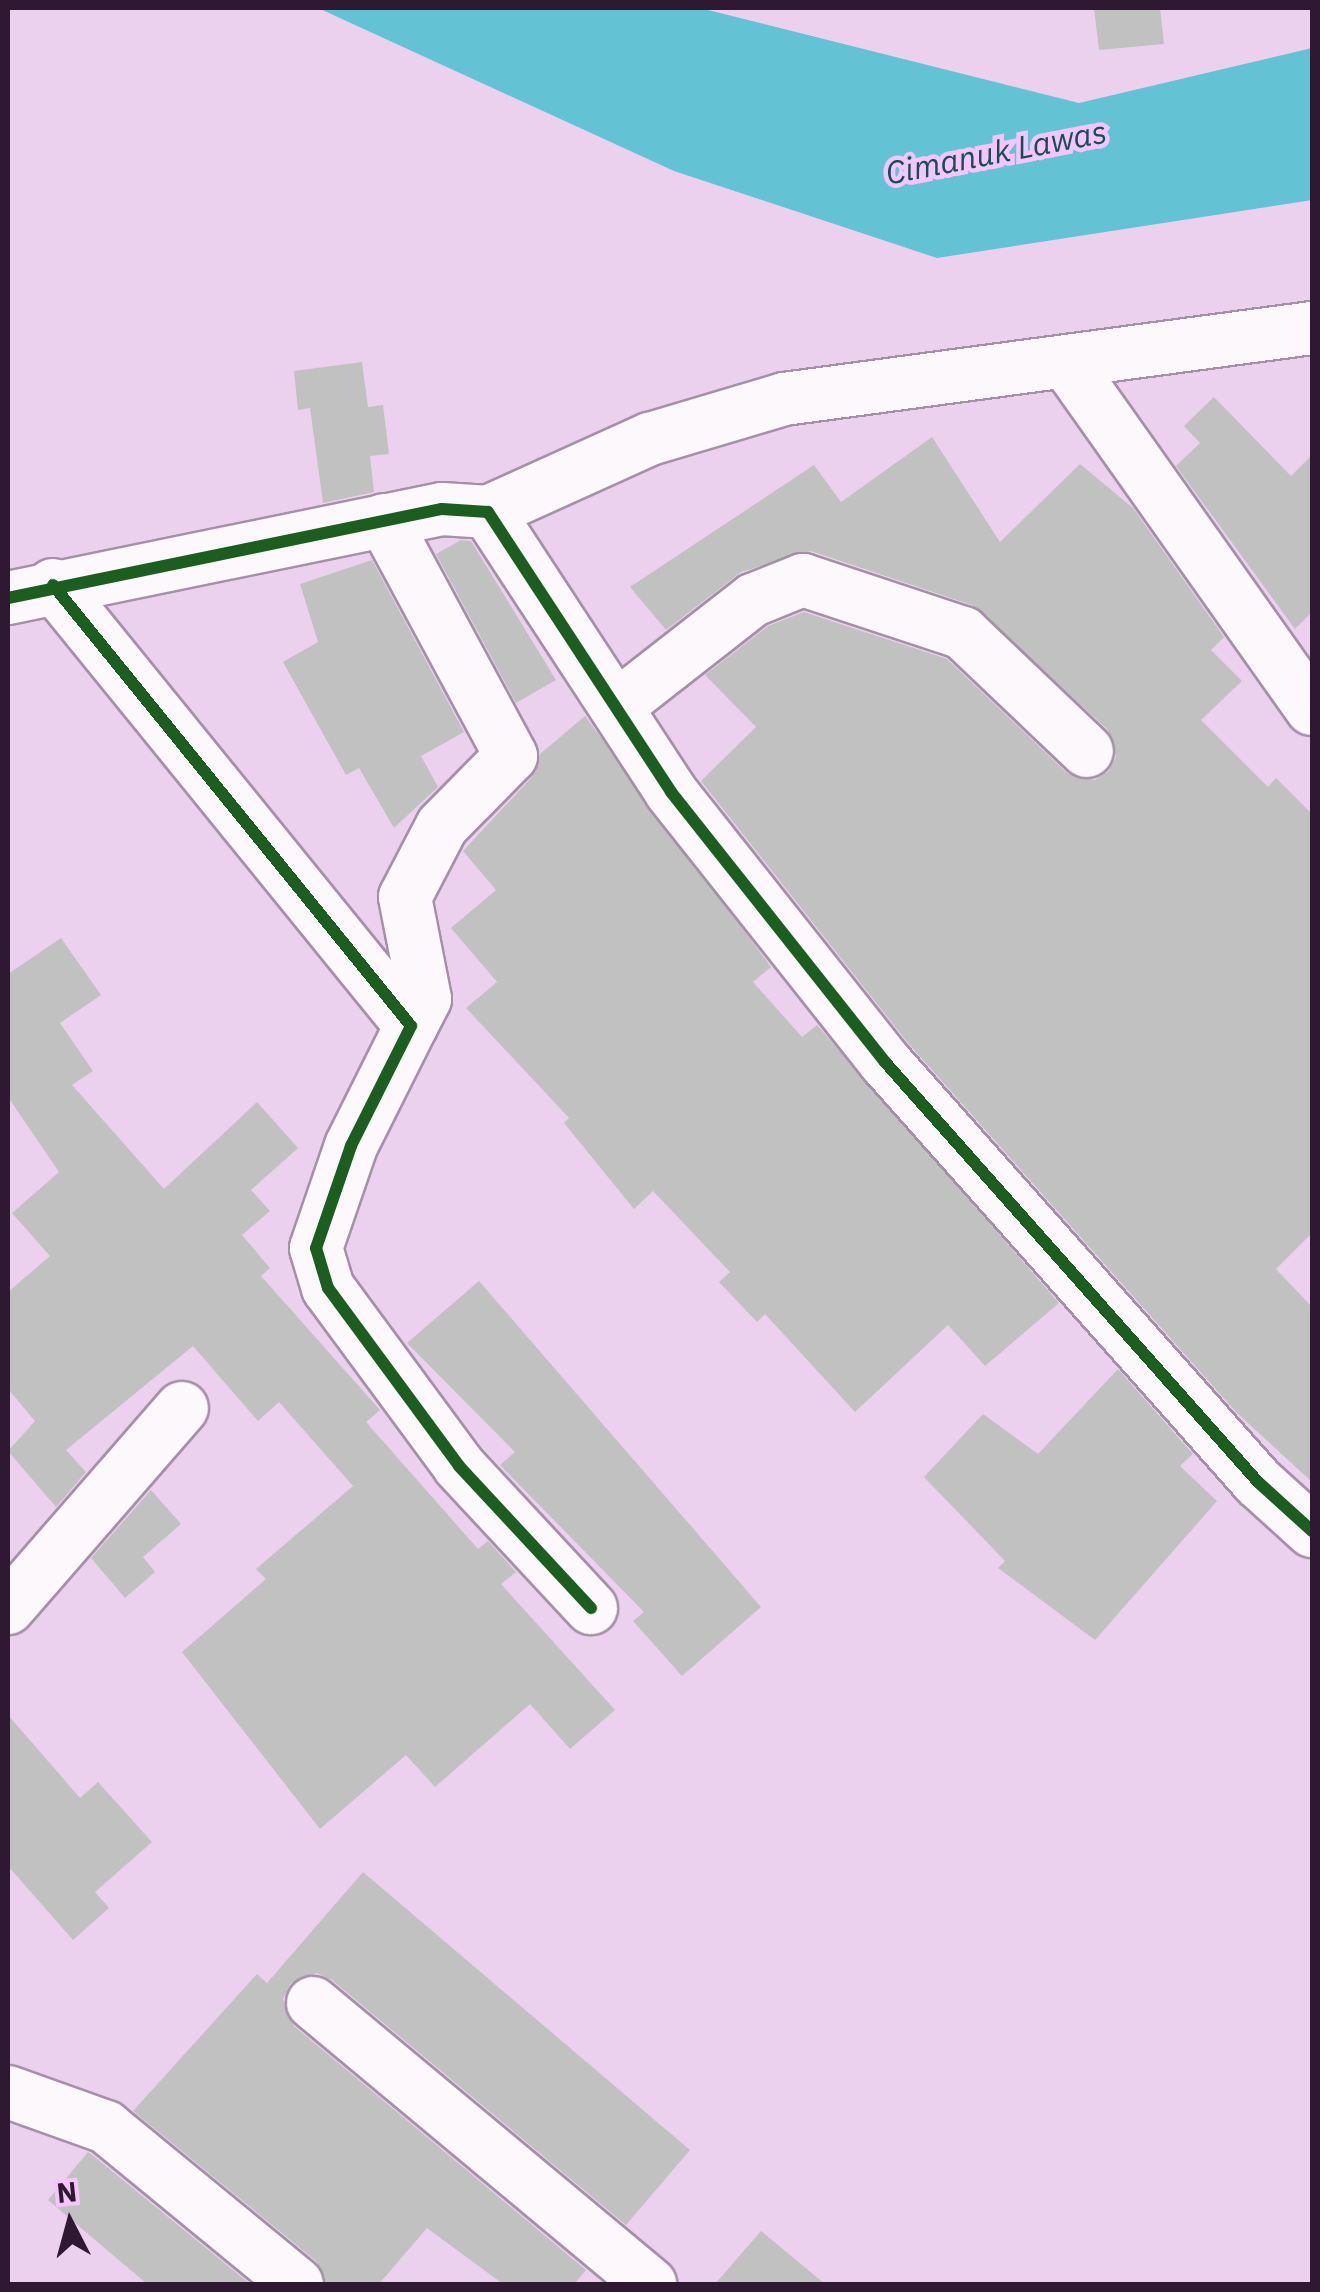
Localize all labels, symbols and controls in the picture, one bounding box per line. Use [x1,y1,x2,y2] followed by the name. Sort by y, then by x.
[882,112,1110,192] water label: Cimanuk Lawas
[20,2172,120,2272] north arrow
[55,2172,79,2211] text: N

